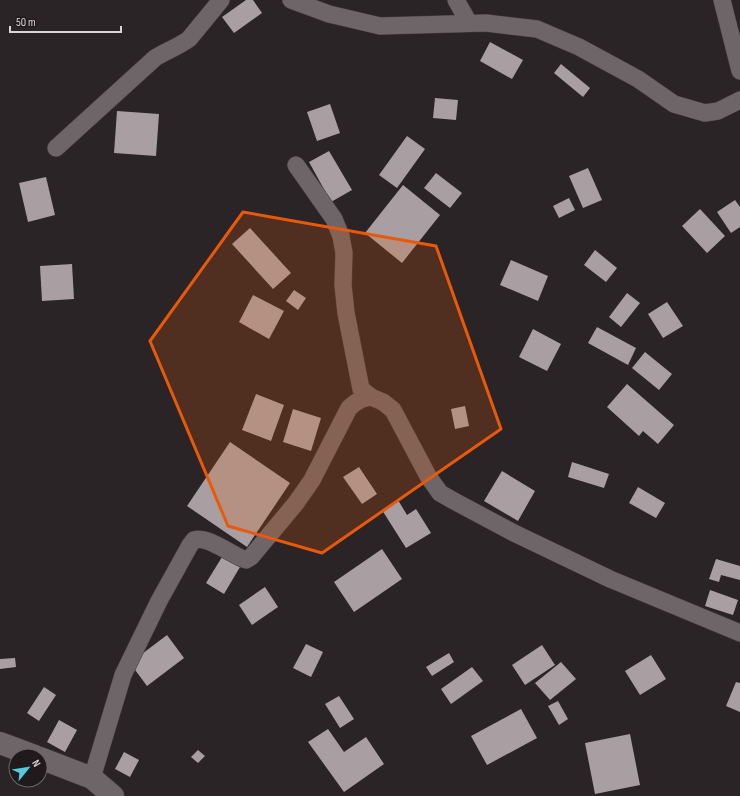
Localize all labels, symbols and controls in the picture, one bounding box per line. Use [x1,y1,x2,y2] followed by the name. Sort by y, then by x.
[10,8,121,34] scale bar
[16,15,36,30] text: 50 m
[8,748,48,788] north arrow
[29,757,43,769] text: N

